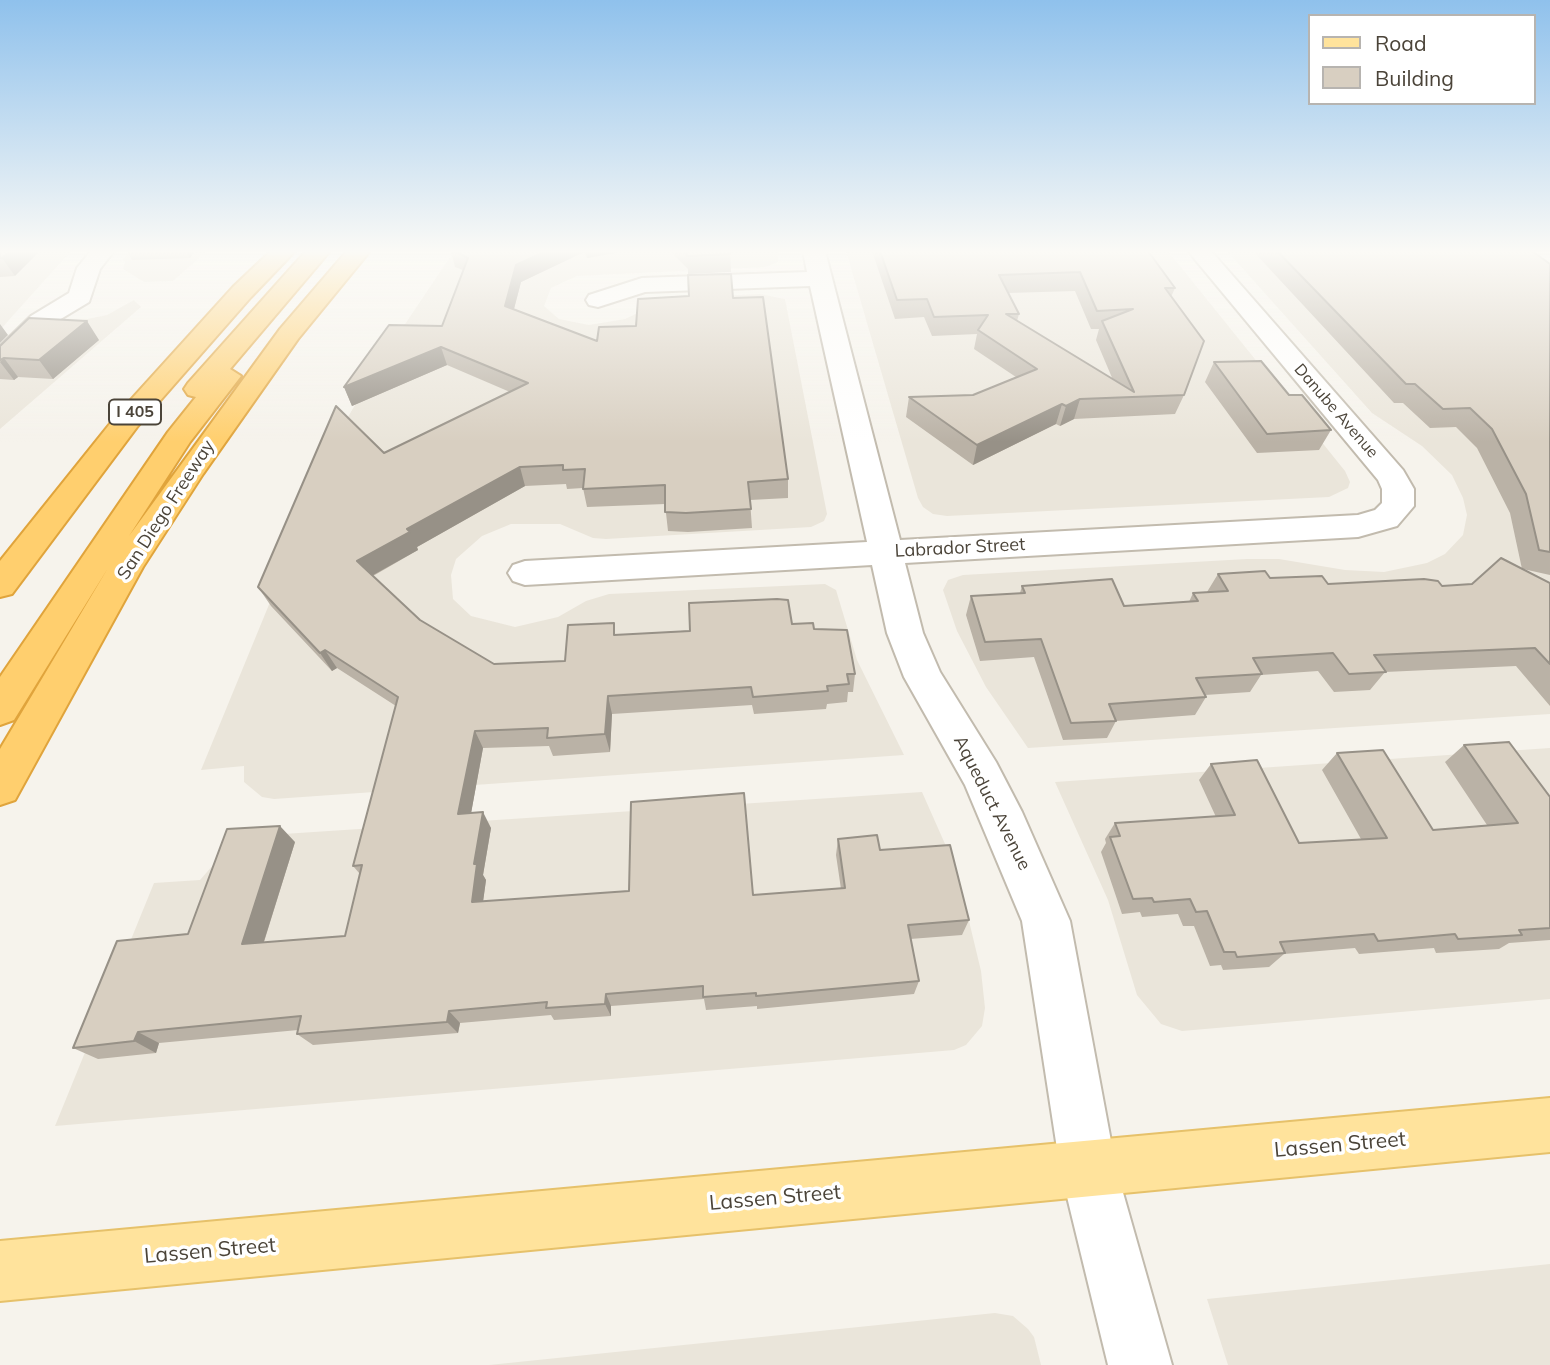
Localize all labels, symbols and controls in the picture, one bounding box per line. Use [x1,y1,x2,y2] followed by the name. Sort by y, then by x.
[1308,14,1536,105] legend
[1375,30,1426,56] text: Road
[1375,65,1454,91] text: Building
[1290,360,1382,462] street label: Danube Avenue
[109,400,161,424] road number: I 405
[113,436,219,584] street label: San Diego Freeway
[894,534,1026,562] street label: Labrador Street
[949,732,1035,874] street label: Aqueduct Avenue
[1273,1127,1407,1163] street label: Lassen Street
[708,1180,842,1216] street label: Lassen Street
[143,1233,277,1269] street label: Lassen Street

